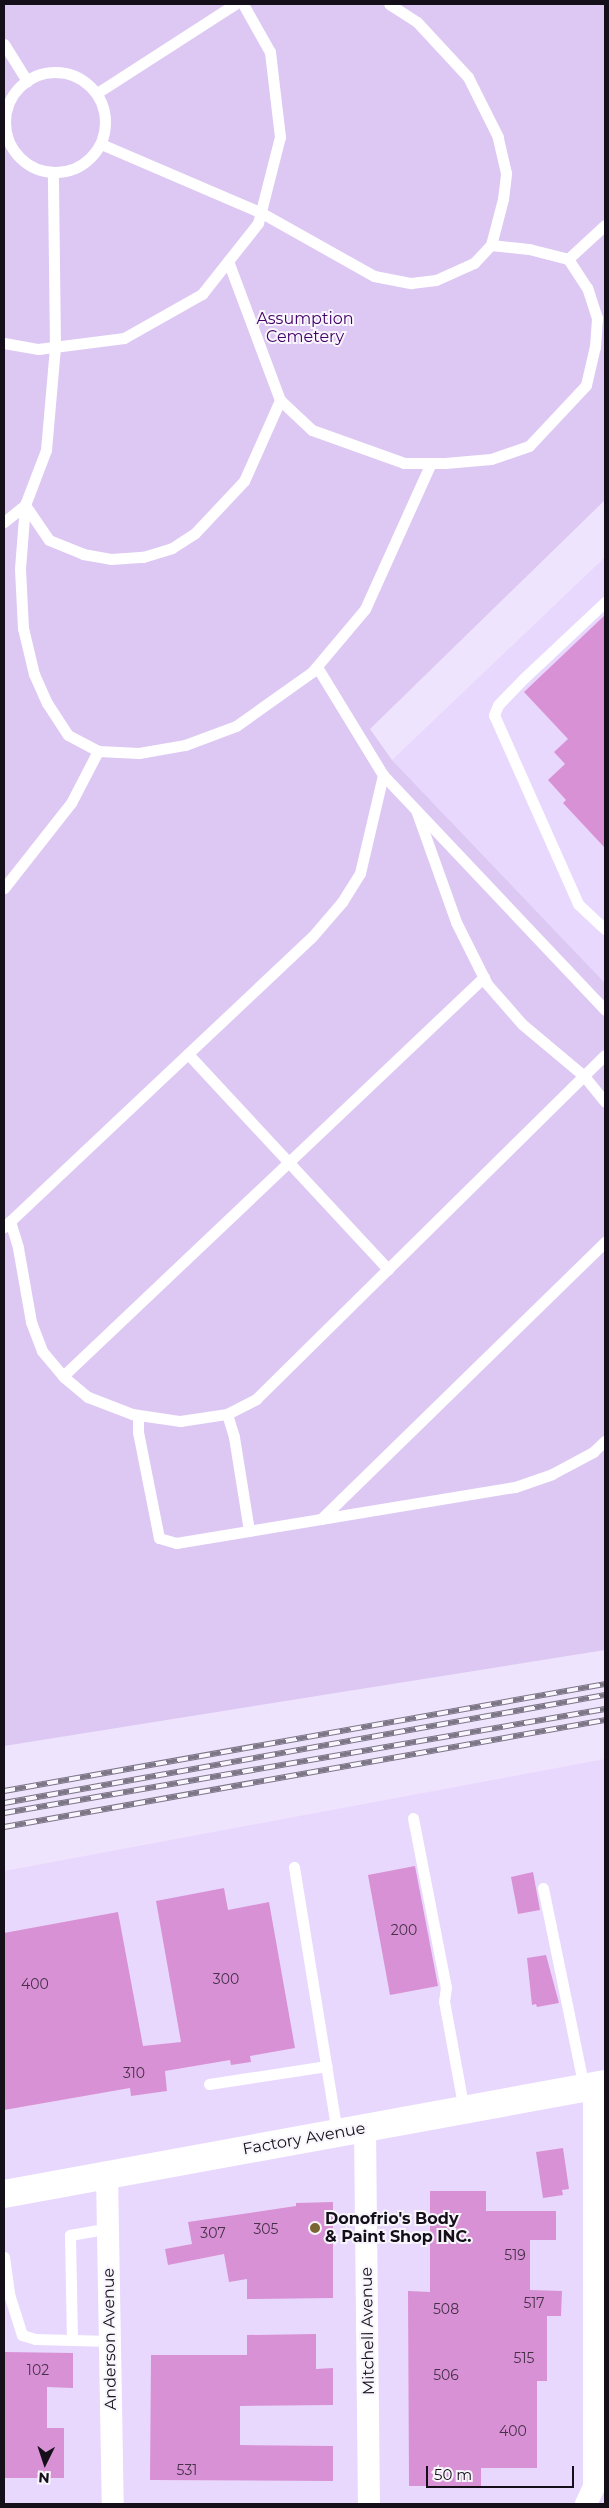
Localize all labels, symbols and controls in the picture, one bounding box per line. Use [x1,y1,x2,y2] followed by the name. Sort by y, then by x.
[256,309,354,347] park label: Assumption Cemetery
[391,1922,417,1938] house number: 200
[213,1971,239,1987] house number: 300
[21,1976,49,1992] house number: 400
[123,2065,145,2081] house number: 310
[241,2119,367,2159] street label: Factory Avenue
[325,2209,471,2247] place label: Donofrio's Body & Paint Shop INC.
[253,2221,279,2237] house number: 305
[309,2222,321,2234] marker: Donofrio's Body & Paint Shop INC.
[200,2225,226,2241] house number: 307
[504,2247,526,2263] house number: 519
[357,2267,379,2395] street label: Mitchell Avenue
[99,2268,121,2410] street label: Anderson Avenue
[523,2295,545,2311] house number: 517
[433,2301,459,2317] house number: 508
[514,2350,534,2366] house number: 515
[27,2362,49,2378] house number: 102
[433,2367,459,2383] house number: 506
[499,2423,527,2439] house number: 400
[20,2438,70,2488] north arrow
[429,2456,576,2488] scale bar
[177,2462,197,2478] house number: 531
[434,2465,472,2484] text: 50 m
[38,2469,50,2487] text: N

